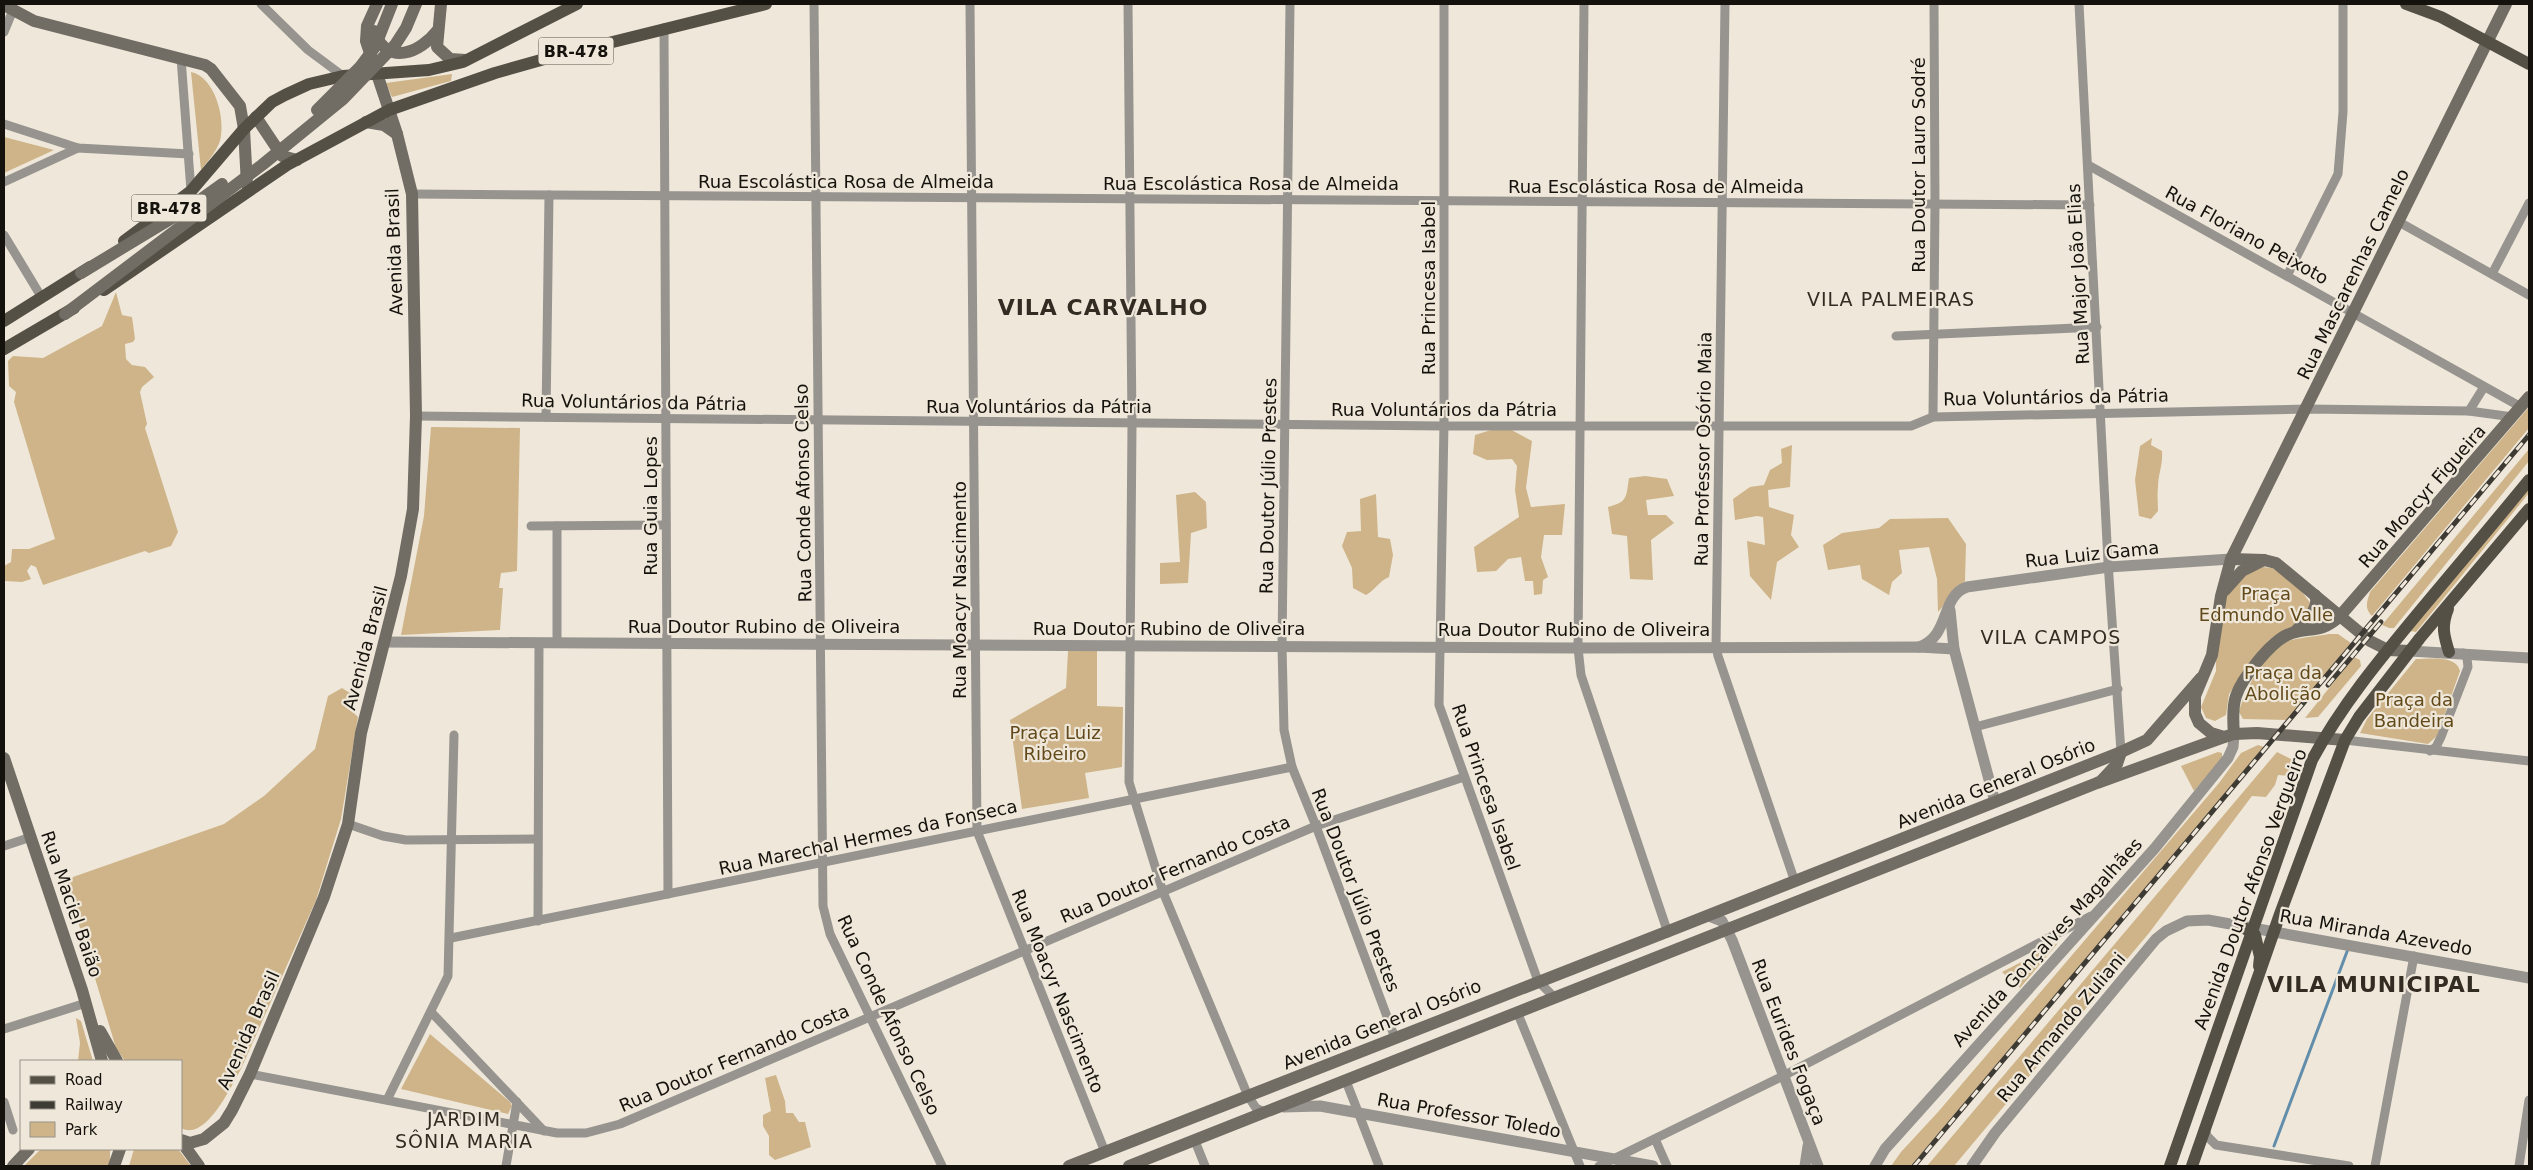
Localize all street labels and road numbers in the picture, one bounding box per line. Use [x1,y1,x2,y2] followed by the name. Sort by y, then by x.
[538,37,614,64] road number: BR-478
[1908,57,1929,273] street label: Rua Doutor Lauro Sodré
[2293,165,2413,383] street label: Rua Mascarenhas Camelo
[698,171,994,192] street label: Rua Escolástica Rosa de Almeida
[1103,173,1399,194] street label: Rua Escolástica Rosa de Almeida
[1508,176,1804,197] street label: Rua Escolástica Rosa de Almeida
[2162,181,2332,289] street label: Rua Floriano Peixoto
[2063,183,2093,365] street label: Rua Major João Elias
[381,188,407,316] street label: Avenida Brasil
[132,194,206,222] road number: BR-478
[1418,201,1439,375] street label: Rua Princesa Isabel
[1690,331,1716,567] street label: Rua Professor Osório Maia
[1256,378,1280,594] street label: Rua Doutor Júlio Prestes
[791,384,815,602] street label: Rua Conde Afonso Celso
[1943,385,2169,409] street label: Rua Voluntários da Pátria
[521,390,747,414] street label: Rua Voluntários da Pátria
[926,396,1152,417] street label: Rua Voluntários da Pátria
[1331,399,1557,420] street label: Rua Voluntários da Pátria
[2354,420,2490,572] street label: Rua Moacyr Figueira
[640,436,661,576] street label: Rua Guia Lopes
[949,481,970,699] street label: Rua Moacyr Nascimento
[2024,537,2160,571] street label: Rua Luiz Gama
[338,584,392,712] street label: Avenida Brasil
[628,616,900,637] street label: Rua Doutor Rubino de Oliveira
[1033,618,1305,639] street label: Rua Doutor Rubino de Oliveira
[1438,619,1710,640] street label: Rua Doutor Rubino de Oliveira
[1448,701,1524,873] street label: Rua Princesa Isabel
[1894,734,2098,832] street label: Avenida General Osório
[2189,746,2311,1032] street label: Avenida Doutor Afonso Vergueiro
[1307,785,1405,995] street label: Rua Doutor Júlio Prestes
[717,795,1019,879] street label: Rua Marechal Hermes da Fonseca
[1057,811,1293,927] street label: Rua Doutor Fernando Costa
[37,828,107,980] street label: Rua Maciel Baião
[1948,833,2146,1051] street label: Avenida Gonçalves Magalhães
[1007,886,1109,1096] street label: Rua Moacyr Nascimento
[2278,905,2474,959] street label: Rua Miranda Azevedo
[833,911,945,1119] street label: Rua Conde Afonso Celso
[1992,948,2130,1106] street label: Rua Armando Zuliani
[1748,956,1830,1128] street label: Rua Eurides Fogaça
[212,967,284,1093] street label: Avenida Brasil
[1280,975,1484,1073] street label: Avenida General Osório
[616,1000,852,1116] street label: Rua Doutor Fernando Costa
[1375,1088,1563,1142] street label: Rua Professor Toledo

